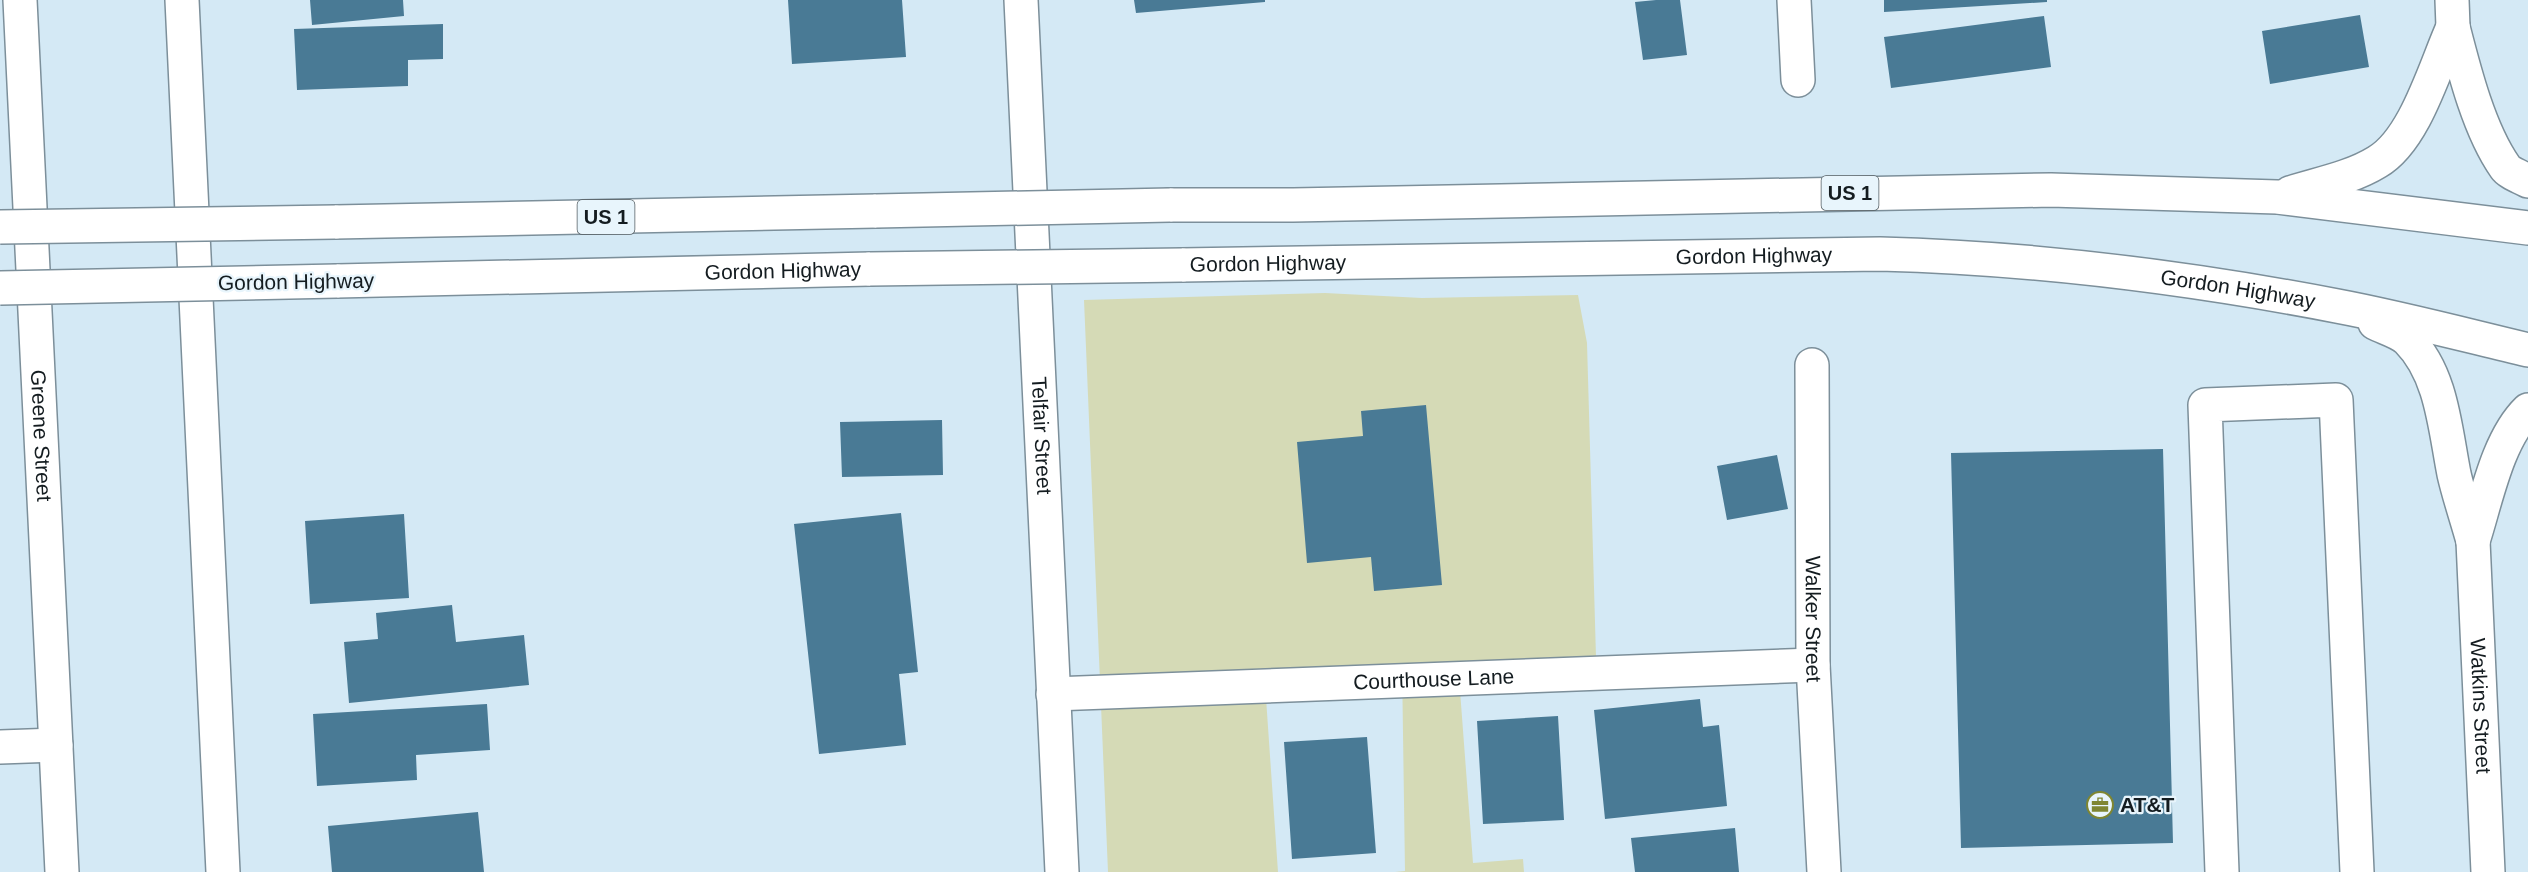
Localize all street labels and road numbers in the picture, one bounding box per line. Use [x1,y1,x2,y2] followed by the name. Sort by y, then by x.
[1822,176,1878,210] road number: US 1
[578,200,634,234] road number: US 1
[1675,243,1833,268] street label: Gordon Highway
[1190,250,1347,276] street label: Gordon Highway
[704,257,862,284] street label: Gordon Highway
[2159,265,2318,313] street label: Gordon Highway
[218,269,375,294] street label: Gordon Highway
[27,369,56,502] street label: Greene Street
[1028,376,1056,495] street label: Telfair Street
[1802,556,1826,683] street label: Walker Street
[2466,637,2496,774] street label: Watkins Street
[1353,664,1515,694] street label: Courthouse Lane

